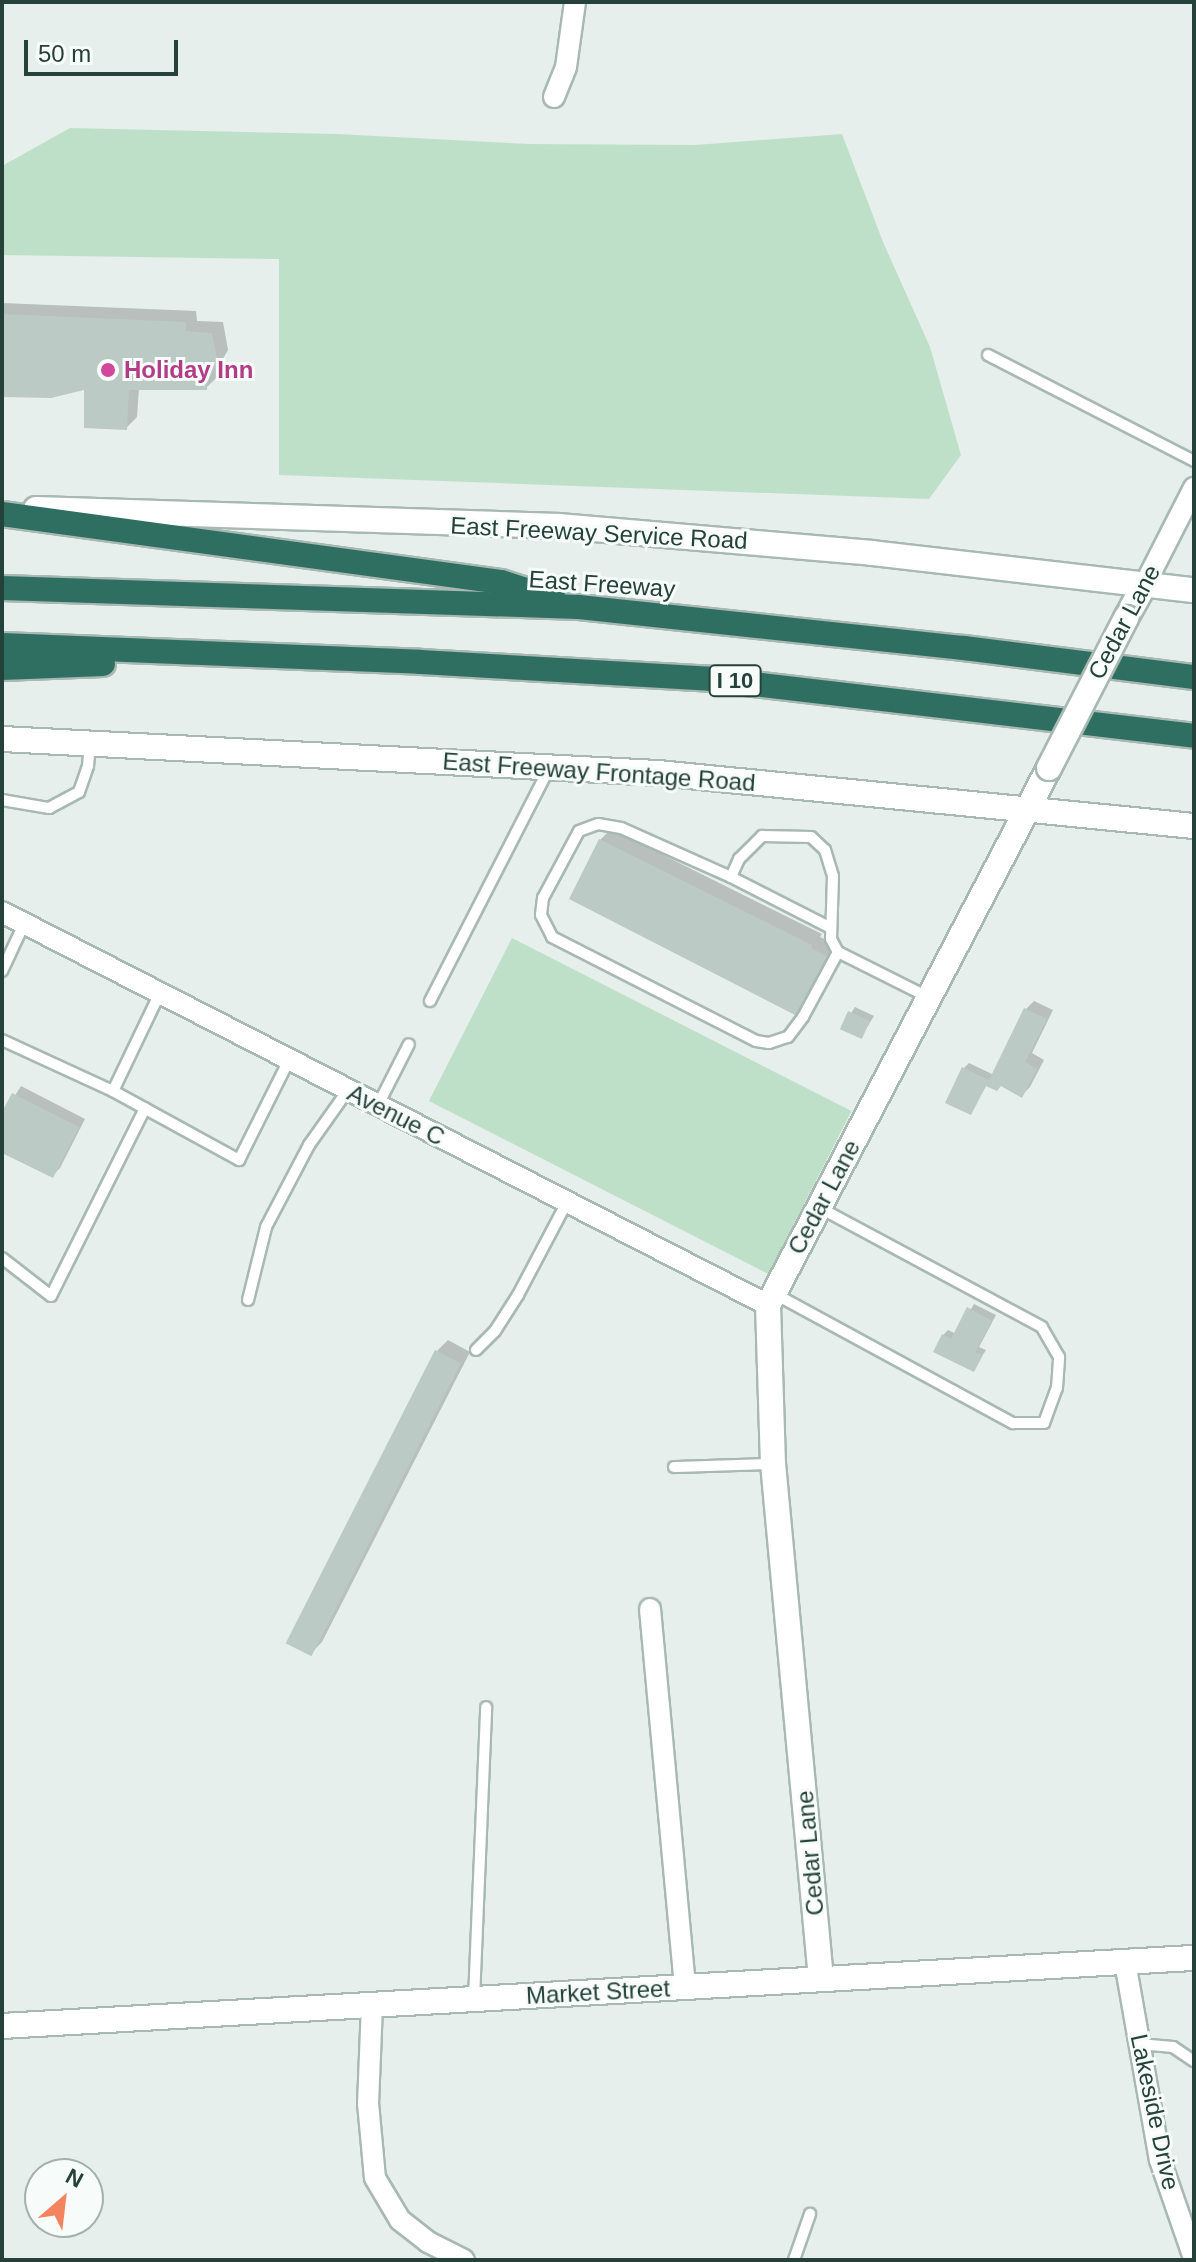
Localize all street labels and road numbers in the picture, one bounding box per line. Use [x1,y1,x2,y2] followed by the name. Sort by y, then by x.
[450,511,748,555] street label: East Freeway Service Road
[1082,560,1166,684] street label: Cedar Lane
[528,565,676,603] street label: East Freeway
[707,663,763,699] road number: I 10
[442,747,756,797] street label: East Freeway Frontage Road
[343,1078,449,1152] street label: Avenue C
[782,1135,866,1259] street label: Cedar Lane
[790,1789,830,1917] street label: Cedar Lane
[525,1974,671,2010] street label: Market Street
[1124,2031,1186,2193] street label: Lakeside Drive

